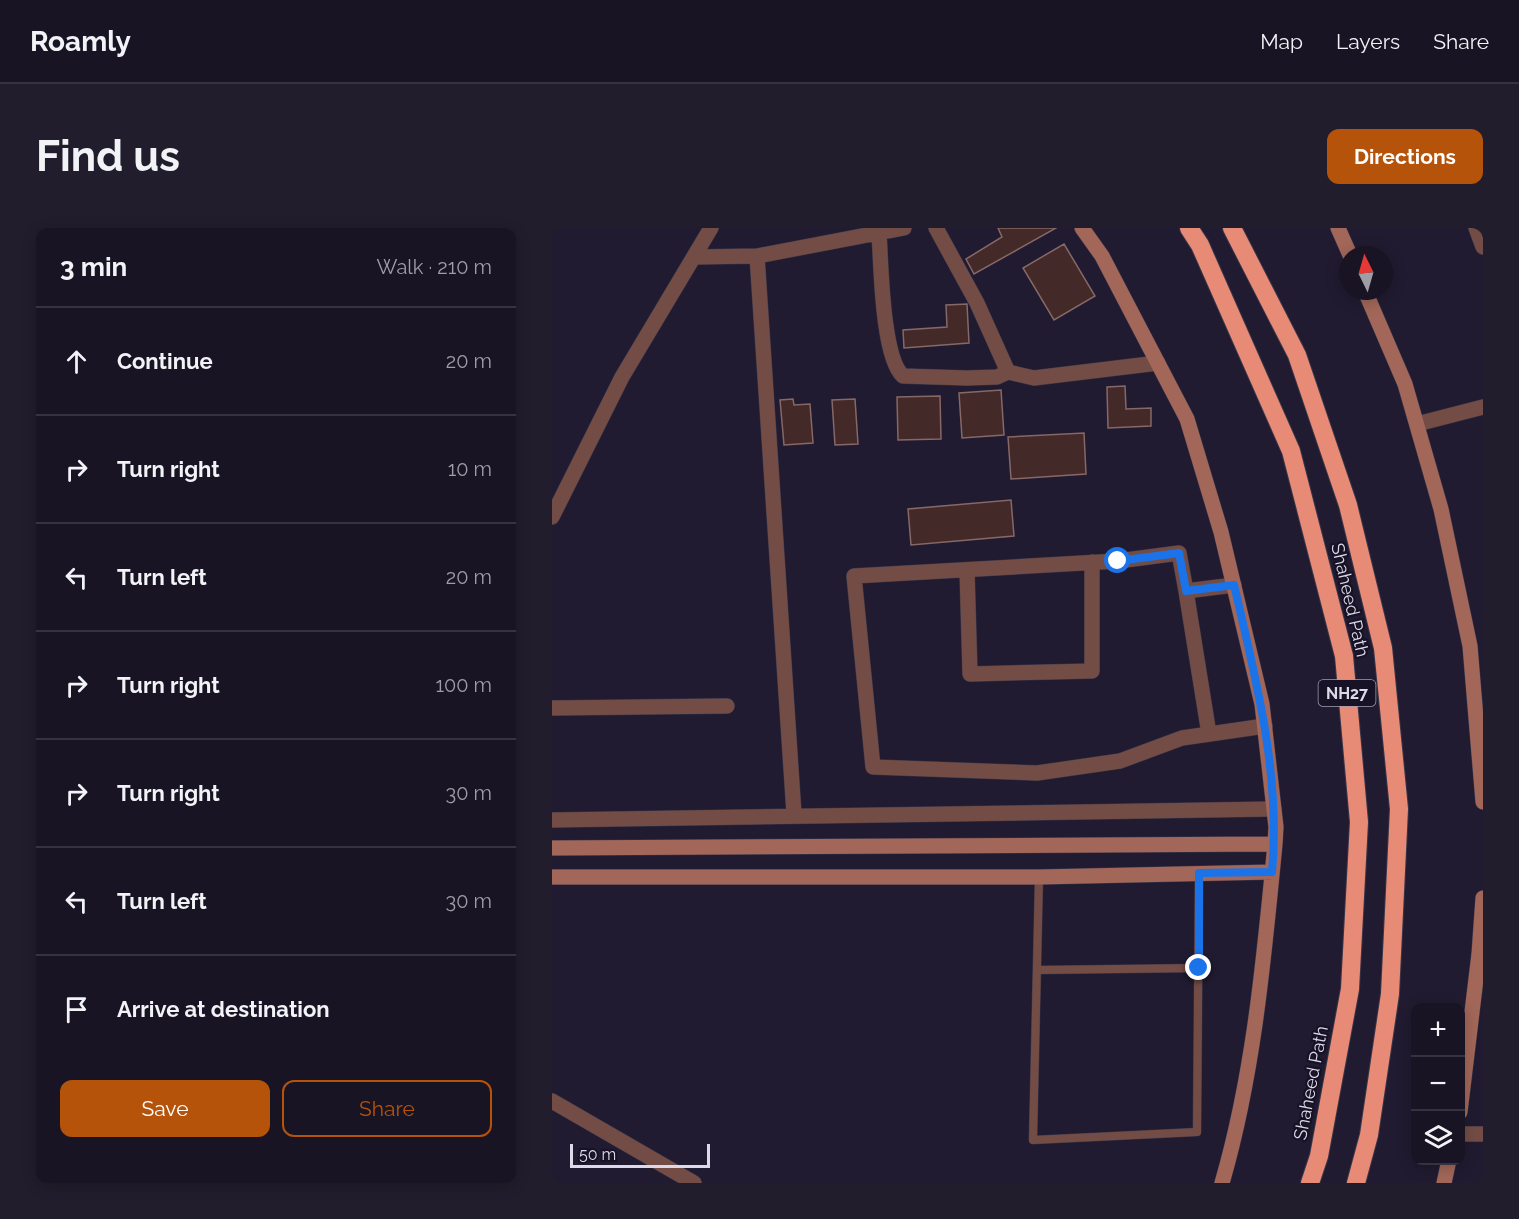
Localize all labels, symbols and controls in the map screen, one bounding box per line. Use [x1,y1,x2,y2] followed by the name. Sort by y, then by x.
[30,25,131,58] text: Roamly
[1260,29,1303,54] text: Map
[1336,29,1400,54] text: Layers
[1433,29,1489,54] text: Share
[1327,129,1483,184] button: Directions
[36,132,180,181] text: Find us
[1339,246,1393,300] north arrow
[60,252,127,282] text: 3 min
[377,255,492,279] text: Walk · 210 m
[60,345,93,378] icon: ahead
[117,348,213,374] text: Continue
[446,349,492,373] text: 20 m
[60,453,93,486] icon: right
[117,456,220,482] text: Turn right
[448,457,492,481] text: 10 m
[1327,541,1374,659] street label: Shaheed Path
[1104,547,1130,573] route start
[60,561,93,594] icon: left
[117,564,207,590] text: Turn left
[446,565,492,589] text: 20 m
[60,669,93,702] icon: right
[117,672,220,698] text: Turn right
[435,673,492,697] text: 100 m
[1318,680,1376,706] road number: NH27
[60,777,93,810] icon: right
[117,780,220,806] text: Turn right
[446,781,492,805] text: 30 m
[60,885,93,918] icon: left
[117,888,207,914] text: Turn left
[446,889,492,913] text: 30 m
[1185,954,1211,980] route end
[60,993,93,1026] icon: arrive
[117,996,330,1022] text: Arrive at destination
[1411,1003,1465,1165] map controls
[1411,1003,1465,1057] button: +
[1289,1024,1332,1142] street label: Shaheed Path
[1411,1057,1465,1111] button: −
[60,1080,270,1137] button: Save
[282,1080,492,1137] button: Share
[1411,1111,1465,1165] button: layers
[570,1141,710,1168] scale bar
[579,1145,616,1164] text: 50 m

